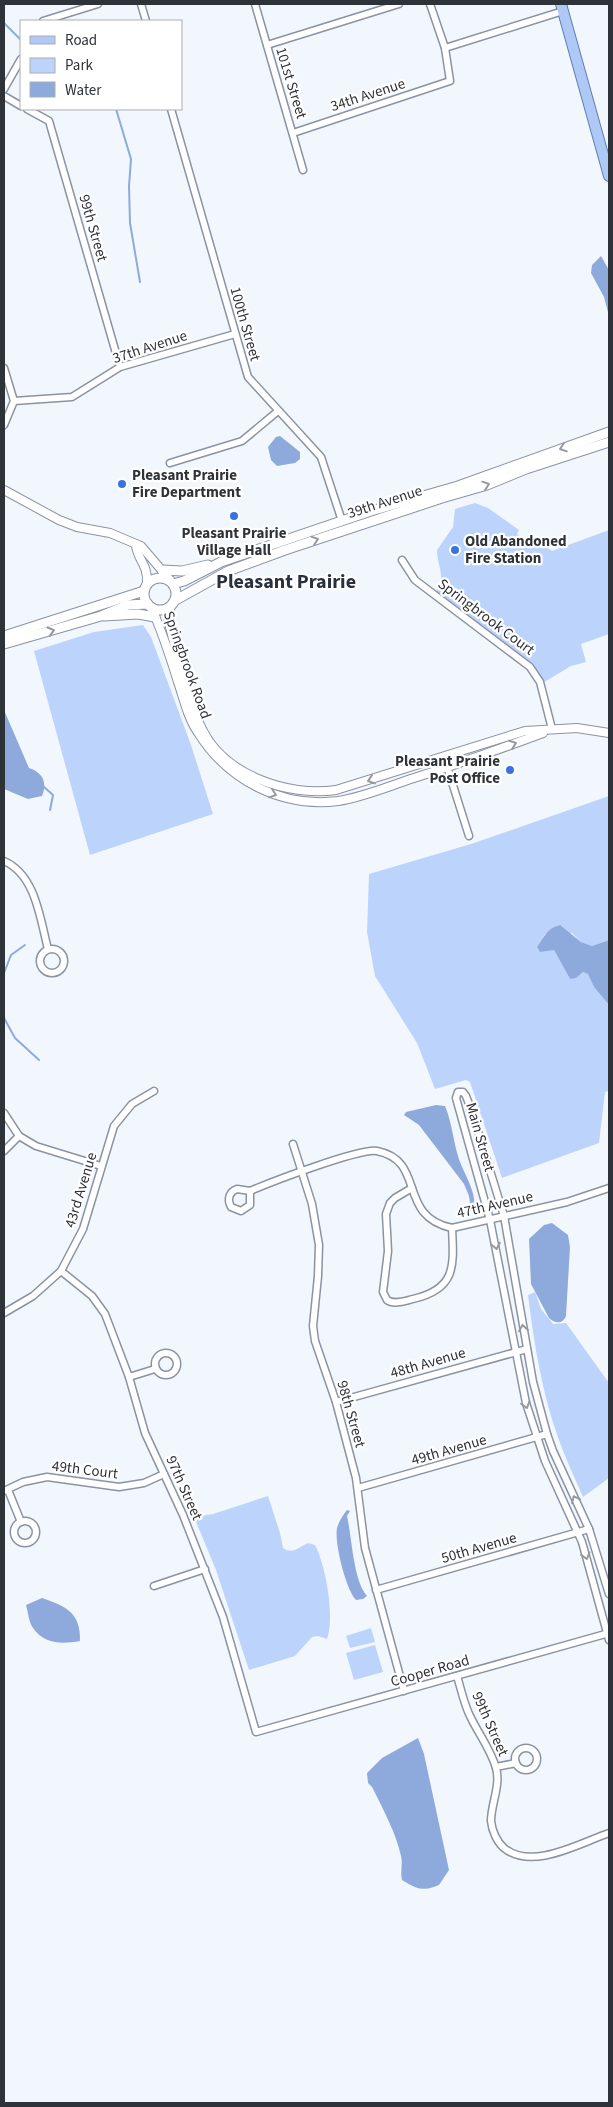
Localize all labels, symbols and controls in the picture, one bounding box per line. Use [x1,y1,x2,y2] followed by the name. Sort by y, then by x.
[20,20,182,110] legend
[65,30,97,51] text: Road
[270,45,312,121] street label: 101st Street
[65,55,94,76] text: Park
[328,73,408,117] street label: 34th Avenue
[65,80,102,101] text: Water
[73,192,113,264] street label: 99th Street
[224,284,266,364] street label: 100th Street
[110,325,190,369] street label: 37th Avenue
[560,442,568,452] one-way arrow
[132,465,241,503] place label: Pleasant Prairie Fire Department
[116,478,128,490] marker: Pleasant Prairie Fire Department
[345,480,425,524] street label: 39th Avenue
[482,481,490,491] one-way arrow
[228,510,240,522] marker: Pleasant Prairie Village Hall
[181,523,287,561] place label: Pleasant Prairie Village Hall
[465,531,567,569] place label: Old Abandoned Fire Station
[310,536,319,546] one-way arrow
[449,544,461,556] marker: Old Abandoned Fire Station
[216,568,356,596] district label: Pleasant Prairie
[433,574,539,660] street label: Springbrook Court
[158,608,216,722] street label: Springbrook Road
[46,626,54,636] one-way arrow
[508,740,517,750] one-way arrow
[395,751,500,789] place label: Pleasant Prairie Post Office
[504,764,516,776] marker: Pleasant Prairie Post Office
[367,775,375,785] one-way arrow
[268,788,277,798] one-way arrow
[460,1100,500,1174] street label: Main Street
[60,1150,102,1230] street label: 43rd Avenue
[455,1186,535,1224] street label: 47th Avenue
[490,1241,501,1250] one-way arrow
[518,1323,529,1331] one-way arrow
[388,1342,468,1384] street label: 48th Avenue
[331,1378,371,1450] street label: 98th Street
[521,1401,531,1409] one-way arrow
[409,1429,489,1471] street label: 49th Avenue
[160,1452,208,1524] street label: 97th Street
[51,1456,119,1484] street label: 49th Court
[571,1495,581,1504] one-way arrow
[439,1527,519,1569] street label: 50th Avenue
[581,1551,591,1560] one-way arrow
[388,1650,472,1692] street label: Cooper Road
[466,1688,514,1760] street label: 99th Street

